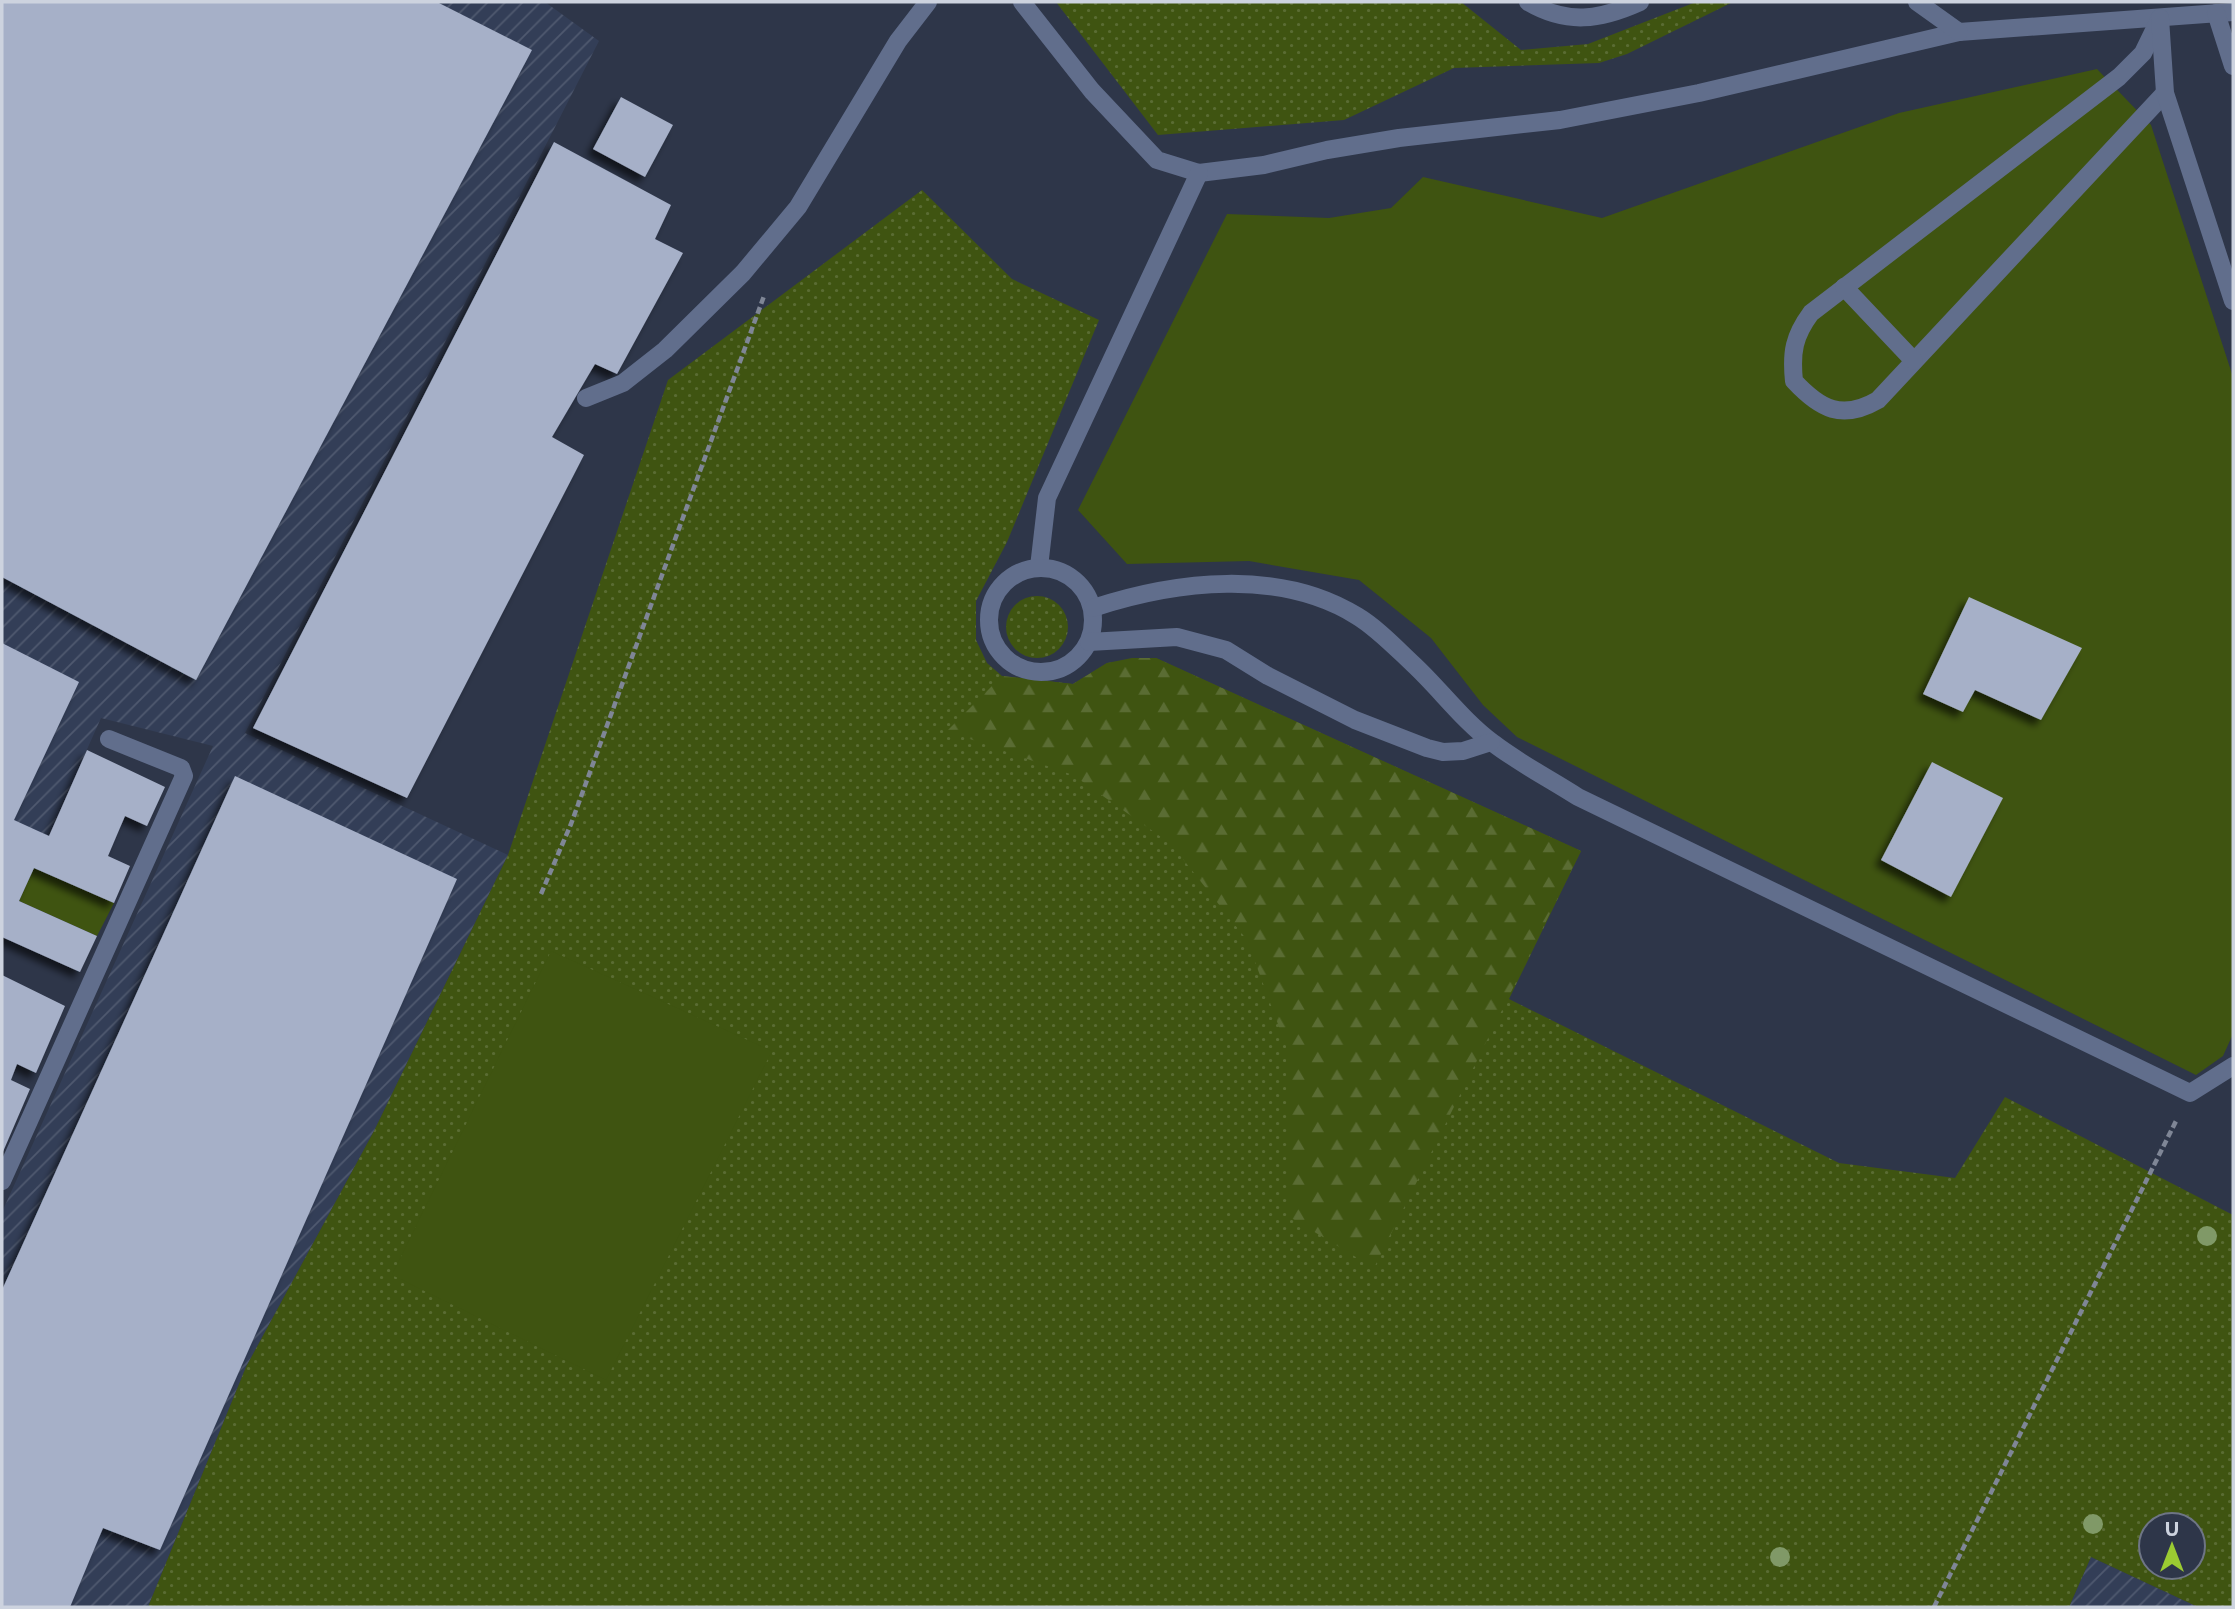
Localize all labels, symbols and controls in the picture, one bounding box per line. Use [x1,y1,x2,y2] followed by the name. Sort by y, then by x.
[2137,1511,2207,1581] north arrow
[2165,1518,2179,1541] text: U

